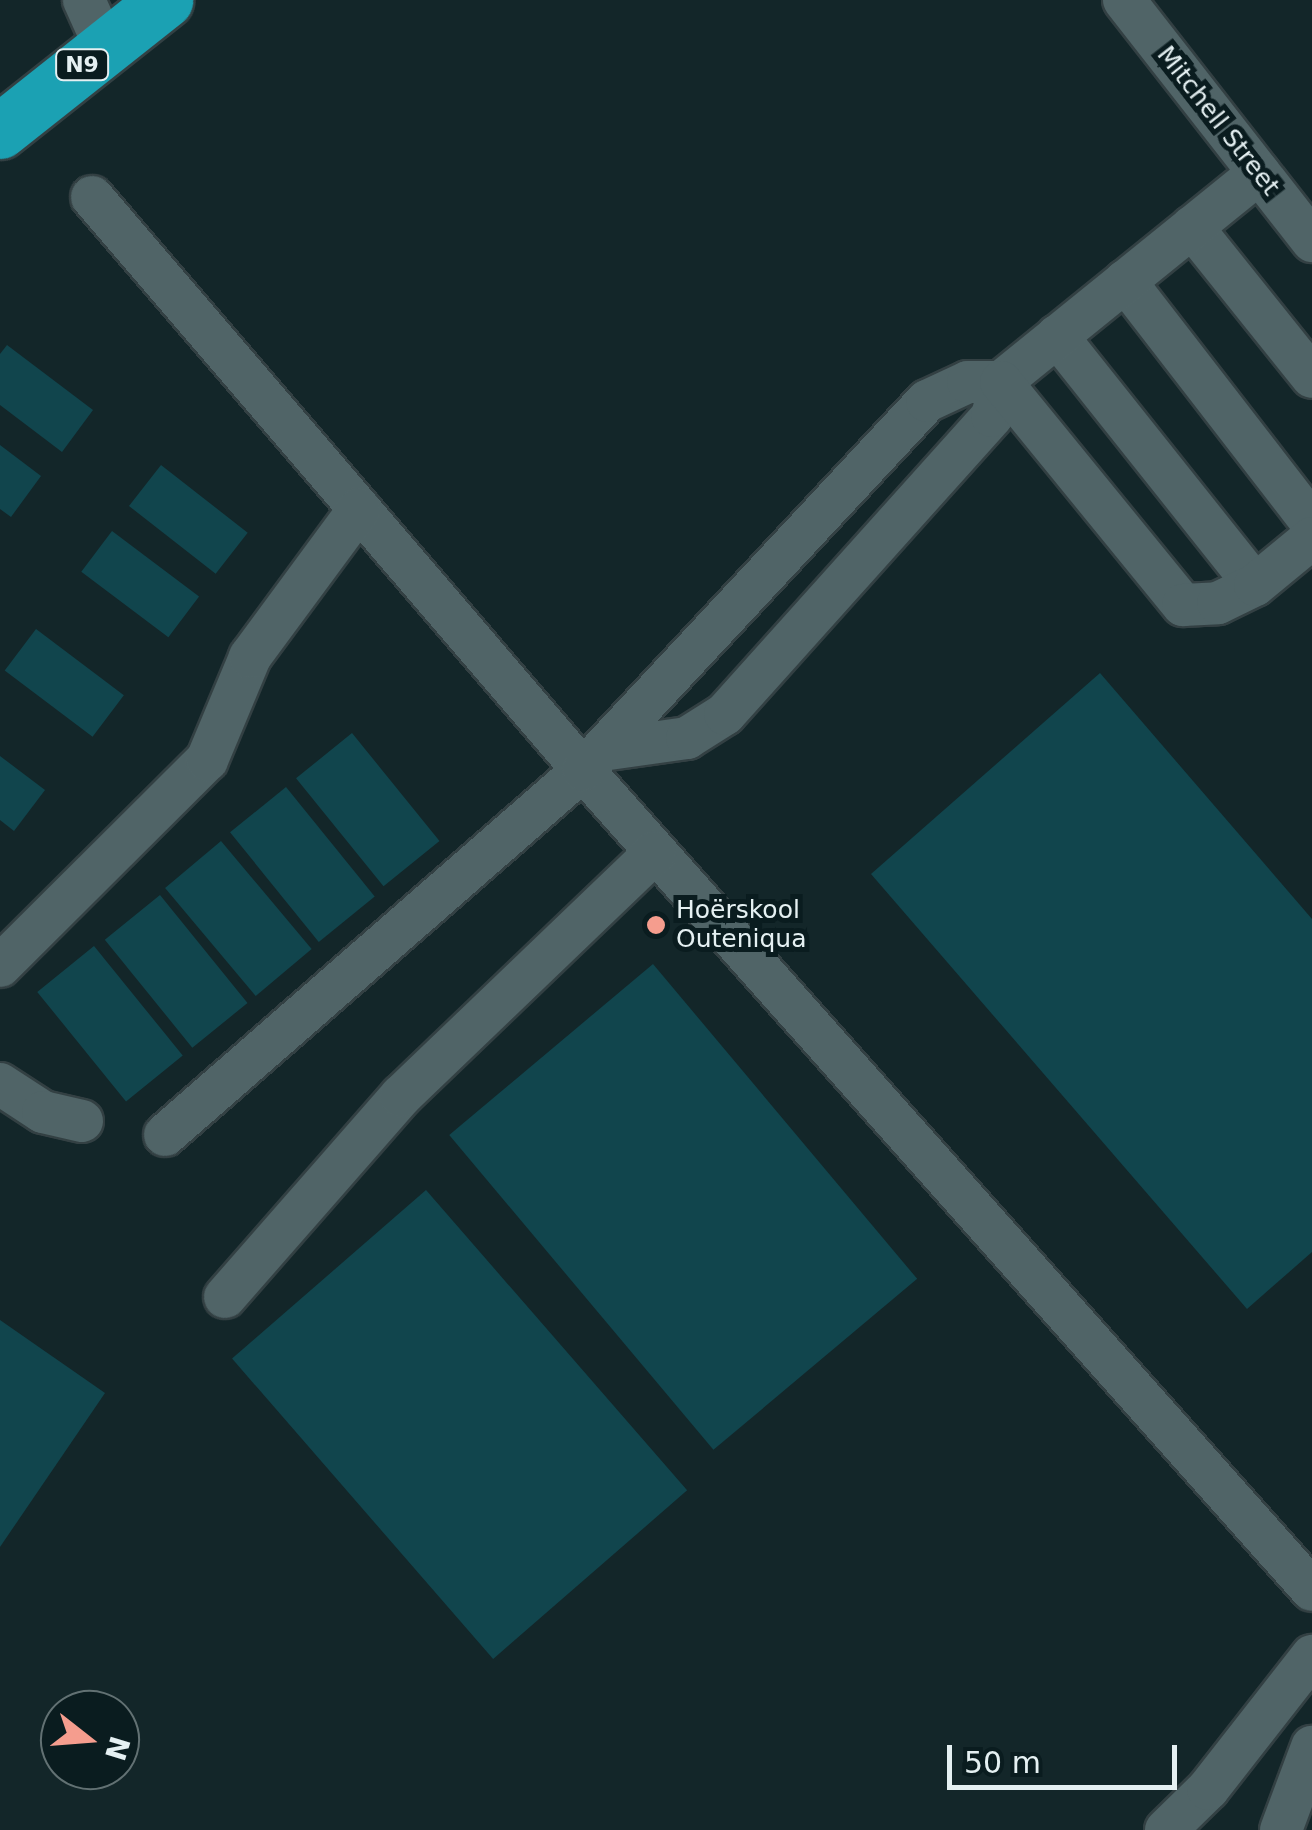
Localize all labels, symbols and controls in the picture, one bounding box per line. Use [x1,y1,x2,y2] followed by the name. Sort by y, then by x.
[1150,40,1286,202] street label: Mitchell Street
[54,48,110,82] road number: N9
[676,896,807,955] place label: Hoërskool Outeniqua
[645,914,667,936] marker: Hoërskool Outeniqua
[40,1690,140,1790] north arrow
[952,1725,1182,1787] scale bar
[98,1732,136,1764] text: N
[964,1745,1041,1780] text: 50 m

